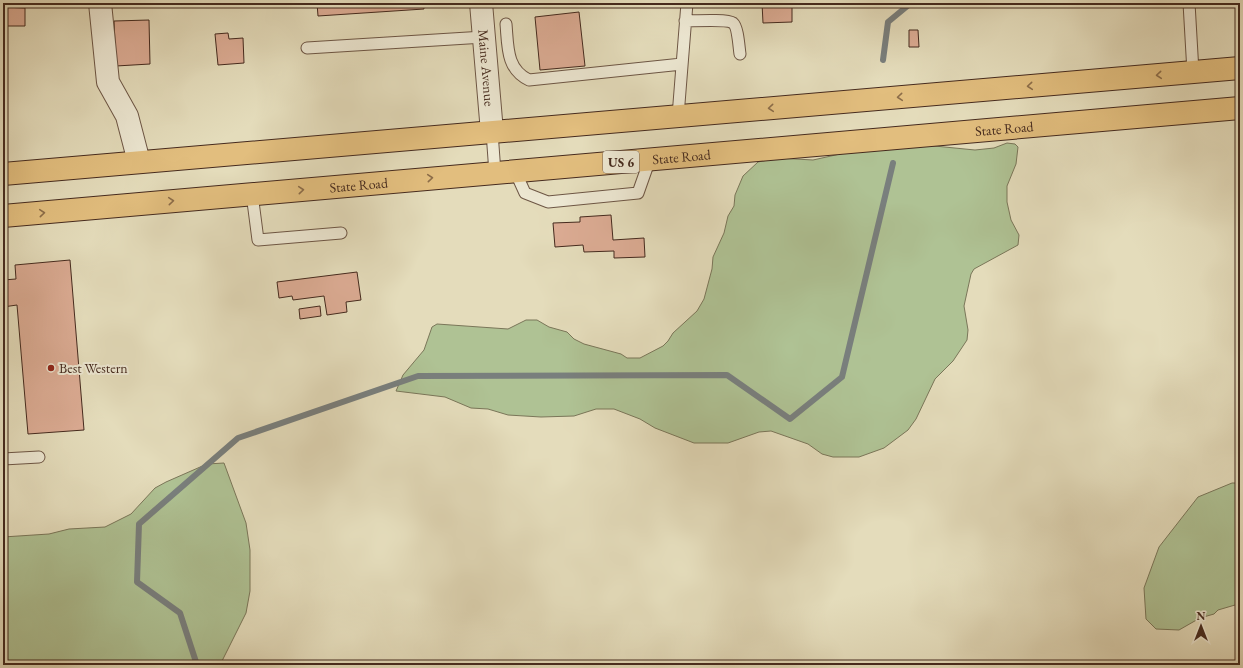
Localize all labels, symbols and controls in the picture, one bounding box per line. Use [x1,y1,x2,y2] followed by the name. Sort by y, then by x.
[474,28,499,108] street label: Maine Avenue
[1156,70,1162,79] one-way arrow
[1027,81,1033,90] one-way arrow
[897,93,903,102] one-way arrow
[768,104,774,113] one-way arrow
[974,117,1035,140] street label: State Road
[651,145,712,168] street label: State Road
[603,151,639,173] road number: US 6
[329,173,389,196] street label: State Road
[427,174,433,183] one-way arrow
[298,185,304,194] one-way arrow
[168,197,174,206] one-way arrow
[39,208,45,217] one-way arrow
[59,359,128,377] place label: Best Western
[46,363,56,373] marker: Best Western
[1181,606,1221,646] north arrow
[1197,609,1206,623] text: N

